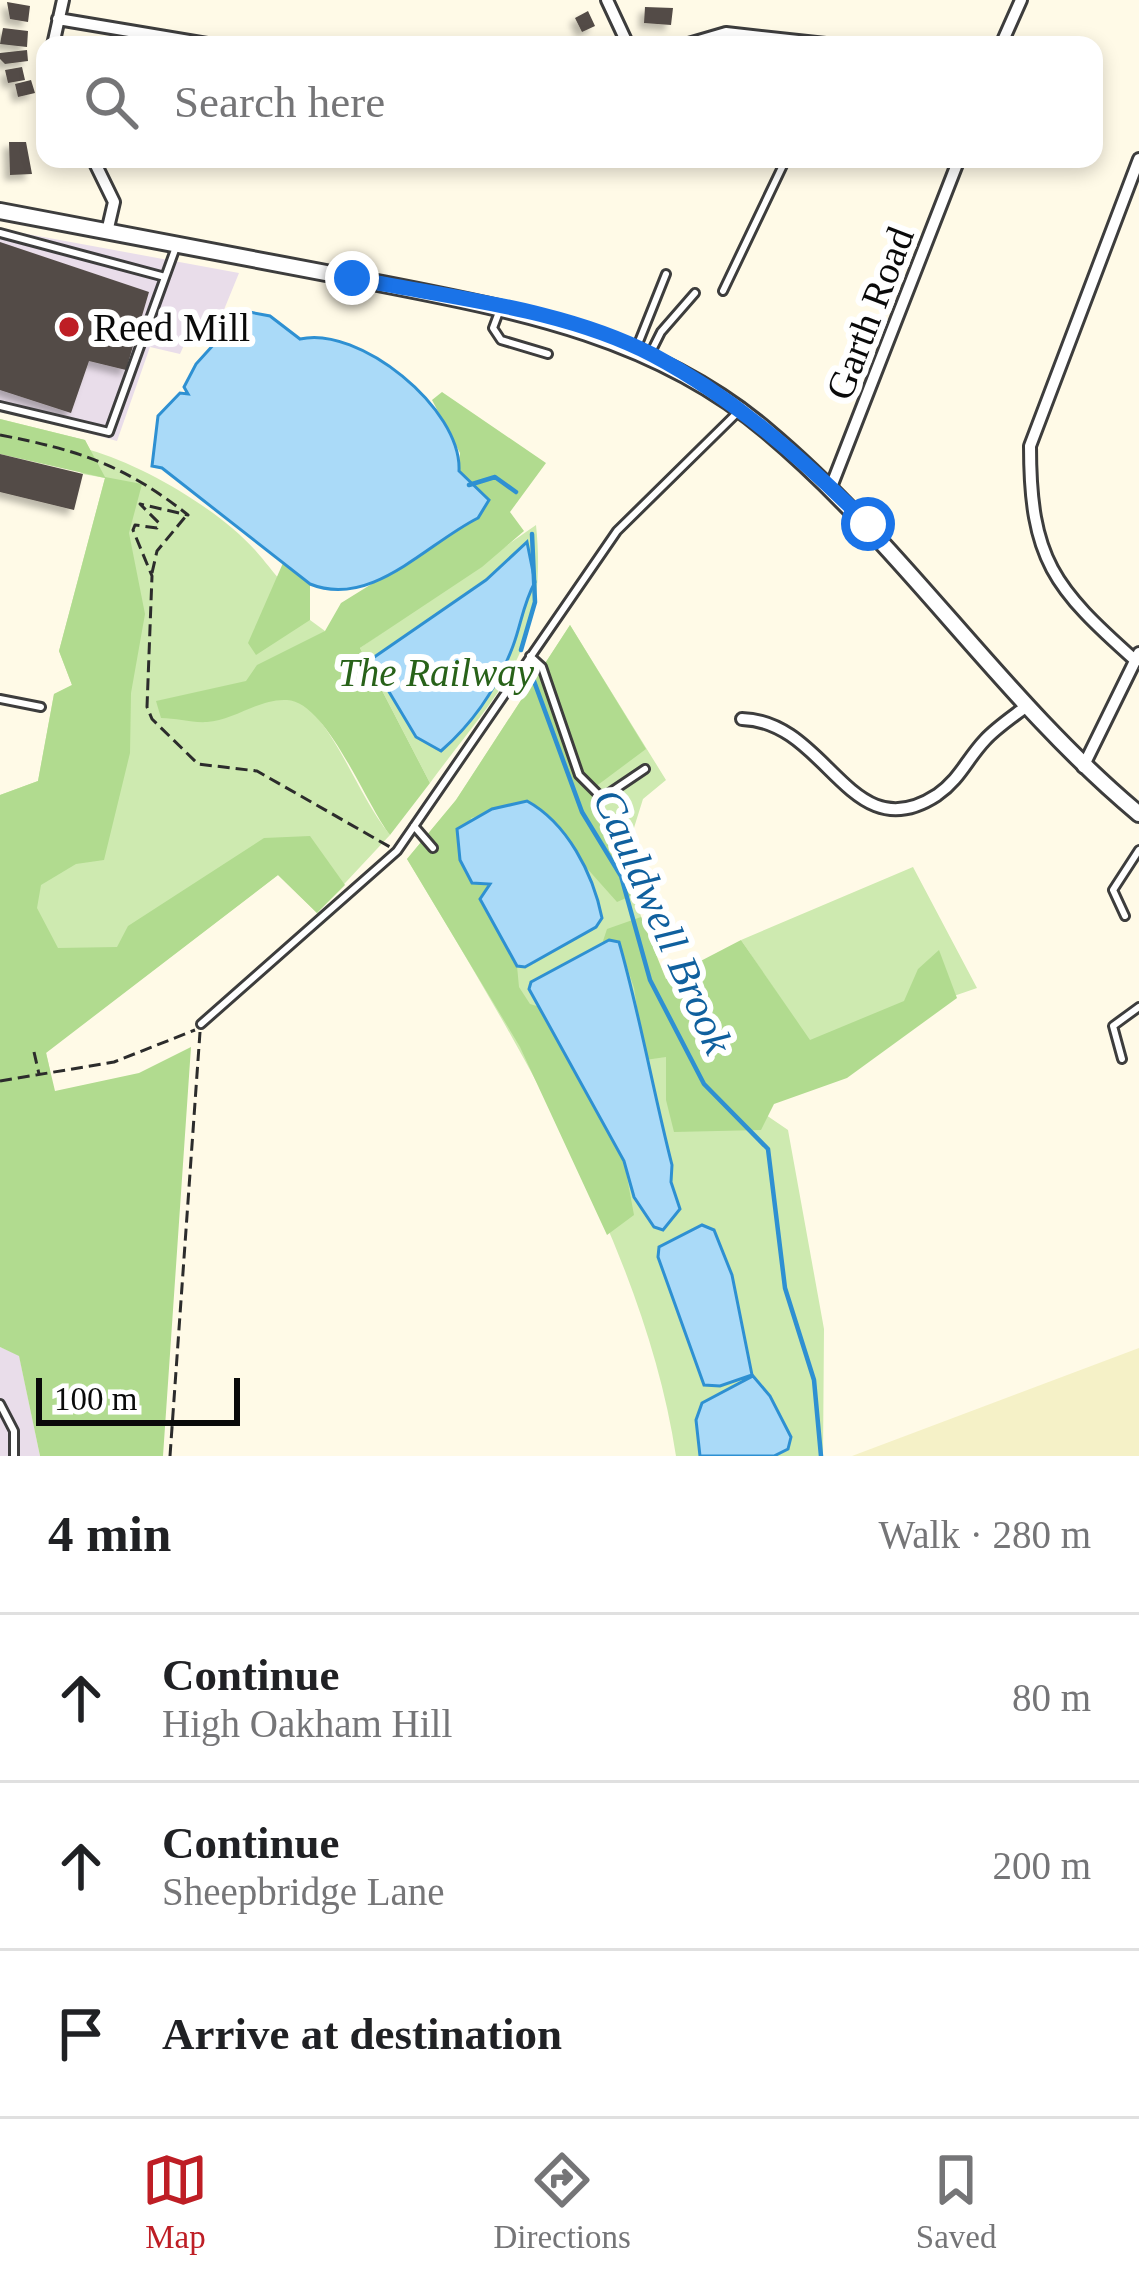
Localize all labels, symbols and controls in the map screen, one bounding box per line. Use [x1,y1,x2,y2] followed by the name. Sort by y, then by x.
[36,36,1103,168] search box
[78,69,144,135] icon: search
[174,77,385,127] text: Search here
[817,221,922,405] street label: Garth Road
[325,251,379,305] route end
[93,306,250,349] place label: Reed Mill
[56,314,82,340] marker: Reed Mill
[841,497,895,551] route start
[338,651,535,695] park label: The Railway
[584,782,742,1062] water label: Cauldwell Brook
[36,1372,240,1425] scale bar
[54,1381,137,1417] text: 100 m
[48,1506,171,1562] text: 4 min
[879,1513,1091,1556] text: Walk · 280 m
[162,1650,340,1700] text: Continue
[48,1665,114,1731] icon: ahead
[1012,1676,1091,1719] text: 80 m
[162,1702,452,1745] text: High Oakham Hill
[162,1818,340,1868] text: Continue
[48,1833,114,1899] icon: ahead
[992,1844,1091,1887] text: 200 m
[162,1870,445,1913] text: Sheepbridge Lane
[48,2001,114,2067] icon: arrive
[162,2009,562,2059] text: Arrive at destination
[142,2147,208,2256] tab: Map
[493,2147,631,2256] tab: Directions
[916,2147,997,2256] tab: Saved

